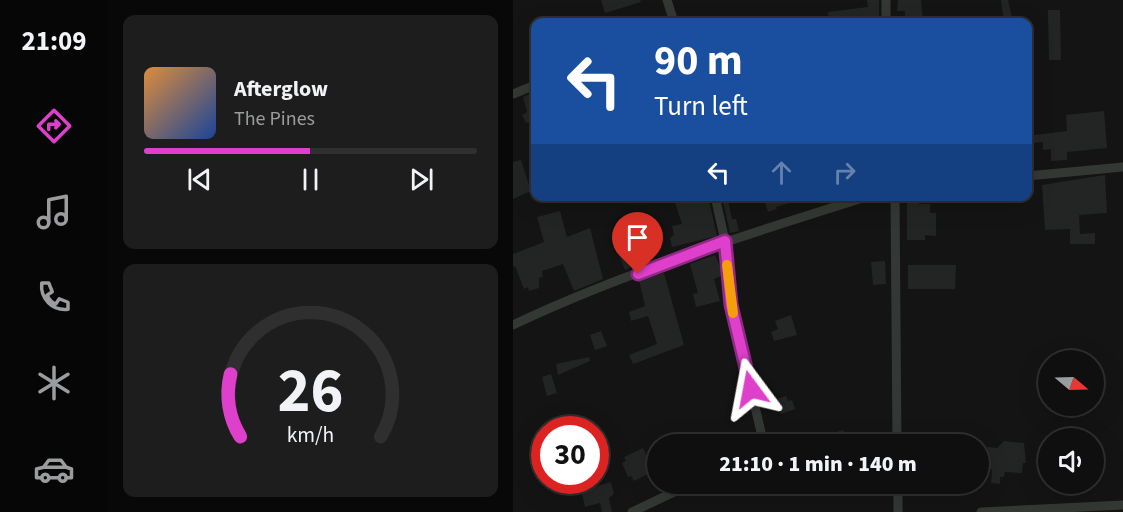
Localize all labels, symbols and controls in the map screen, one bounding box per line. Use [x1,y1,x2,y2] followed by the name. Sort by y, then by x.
[21,22,87,61] text: 21:09
[654,31,743,91] text: 90 m
[555,42,633,120] icon: left
[234,73,328,105] text: Afterglow
[654,87,748,126] text: Turn left
[33,105,75,147] icon: directions
[234,105,315,133] text: The Pines
[702,156,735,189] icon: left
[765,156,798,189] icon: ahead
[828,156,861,189] icon: right
[183,163,216,196] icon: previous
[294,163,327,196] icon: pause
[405,163,438,196] icon: next
[33,191,75,233] icon: music
[612,212,663,274] pin
[621,221,654,254] icon: arrive
[33,276,75,318] icon: phone
[278,347,343,436] text: 26
[1038,350,1104,416] north arrow
[1038,350,1104,494] map controls
[719,357,783,421] position arrow
[33,362,75,404] icon: climate
[531,416,609,494] speed limit sign: 30
[287,421,334,452] text: km/h
[1038,428,1104,494] button: sound
[33,448,75,490] icon: car
[719,448,917,480] text: 21:10 · 1 min · 140 m

